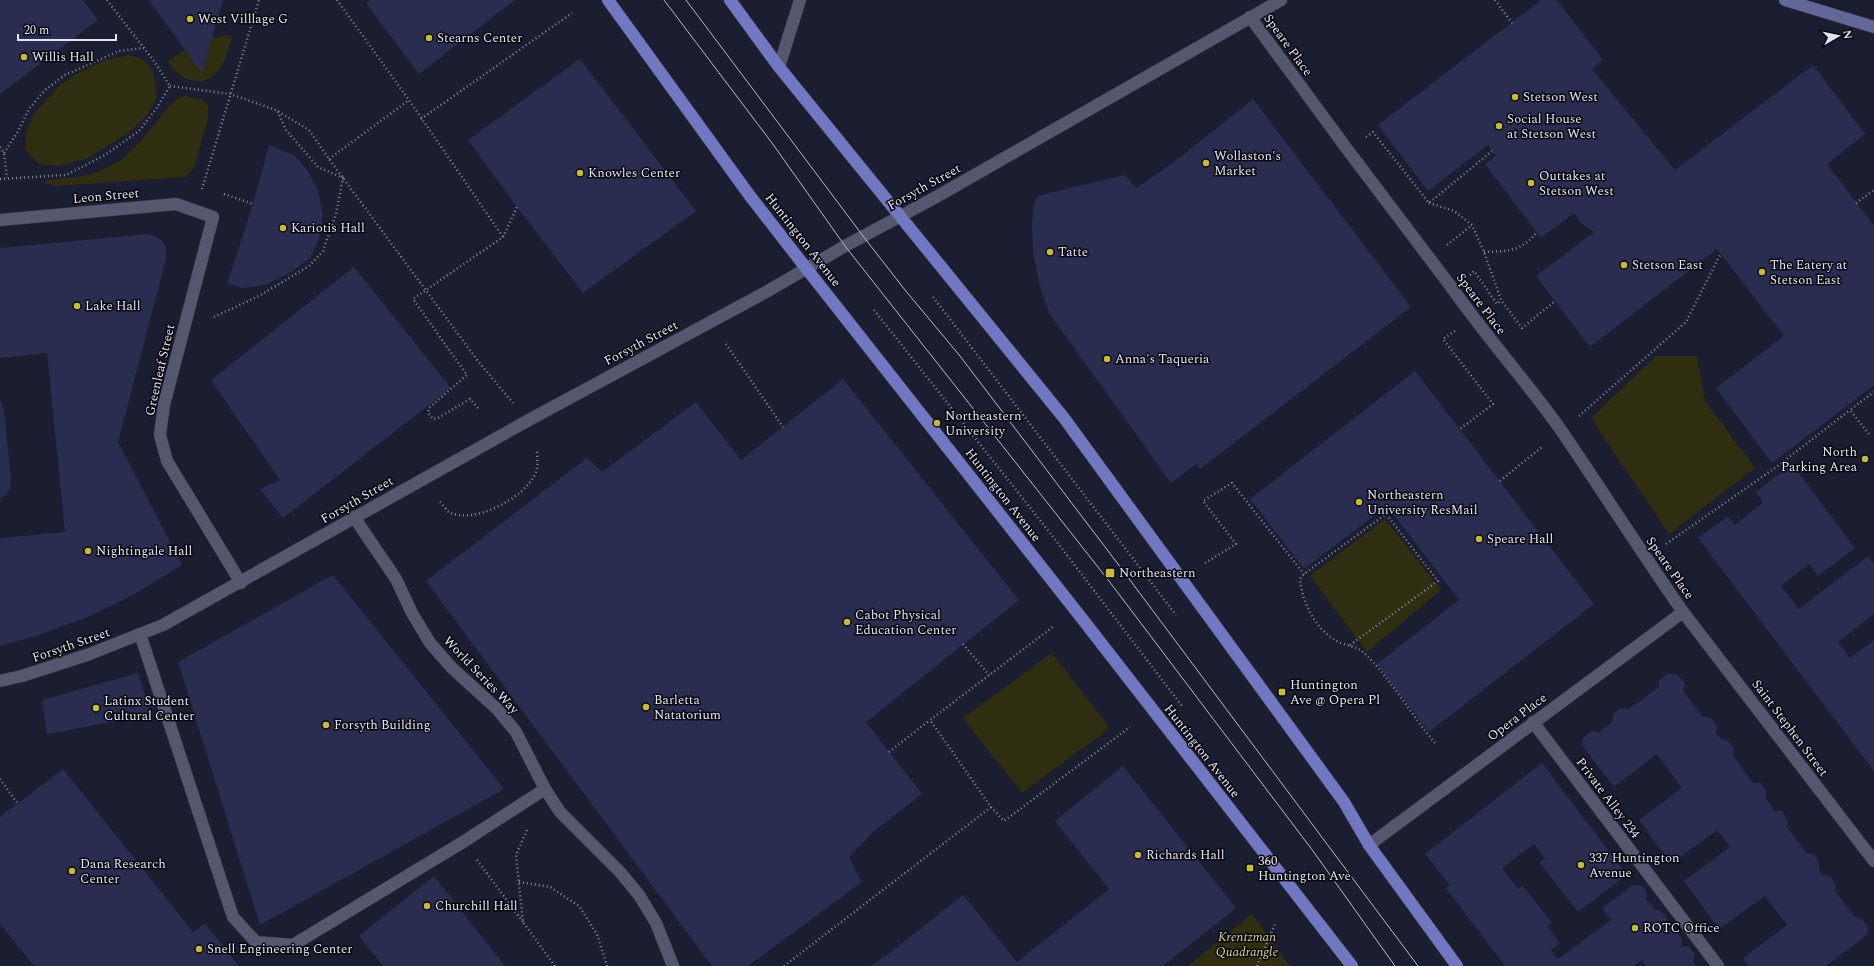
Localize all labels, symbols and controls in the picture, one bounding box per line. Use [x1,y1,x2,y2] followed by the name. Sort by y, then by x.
[198,9,288,29] place label: West Villlage G
[1259,10,1317,80] street label: Speare Place
[185,14,195,24] marker: West Villlage G
[18,16,116,42] scale bar
[1818,16,1858,56] north arrow
[24,21,49,40] text: 20 m
[437,28,522,48] place label: Stearns Center
[1838,29,1856,40] text: N
[424,33,434,43] marker: Stearns Center
[32,47,94,67] place label: Willis Hall
[19,52,29,62] marker: Willis Hall
[1523,87,1598,107] place label: Stetson West
[1510,92,1520,102] marker: Stetson West
[1507,109,1596,144] place label: Social House at Stetson West
[1494,121,1504,131] marker: Social House at Stetson West
[1214,146,1281,181] place label: Wollaston's Market
[884,158,965,215] street label: Forsyth Street
[1201,158,1211,168] marker: Wollaston's Market
[588,163,680,183] place label: Knowles Center
[1539,166,1614,201] place label: Outtakes at Stetson West
[575,168,585,178] marker: Knowles Center
[1526,178,1536,188] marker: Outtakes at Stetson West
[72,183,140,209] street label: Leon Street
[760,189,846,291] street label: Huntington Avenue
[291,218,365,238] place label: Kariotis Hall
[278,223,288,233] marker: Kariotis Hall
[1058,242,1088,262] place label: Tatte
[1045,247,1055,257] marker: Tatte
[1632,255,1703,275] place label: Stetson East
[1770,255,1848,290] place label: The Eatery at Stetson East
[1619,260,1629,270] marker: Stetson East
[1757,267,1767,277] marker: The Eatery at Stetson East
[1451,269,1511,339] street label: Speare Place
[85,296,141,316] place label: Lake Hall
[72,301,82,311] marker: Lake Hall
[600,315,682,371] street label: Forsyth Street
[140,322,180,418] street label: Greenleaf Street
[1115,349,1210,369] place label: Anna's Taqueria
[1102,354,1112,364] marker: Anna's Taqueria
[945,406,1022,441] place label: Northeastern University
[932,418,942,428] marker: Northeastern University
[1781,442,1858,477] place label: North Parking Area
[960,444,1046,546] street label: Huntington Avenue
[1860,454,1870,464] marker: North Parking Area
[317,471,397,529] street label: Forsyth Street
[1367,485,1478,520] place label: Northeastern University ResMail
[1354,497,1364,507] marker: Northeastern University ResMail
[1487,529,1553,549] place label: Speare Hall
[1641,532,1699,604] street label: Speare Place
[1474,534,1484,544] marker: Speare Hall
[96,541,192,561] place label: Nightingale Hall
[83,546,93,556] marker: Nightingale Hall
[1119,563,1196,583] place label: Northeastern
[1104,567,1116,579] marker: Northeastern
[855,605,956,640] place label: Cabot Physical Education Center
[842,617,852,627] marker: Cabot Physical Education Center
[29,622,113,668] street label: Forsyth Street
[438,631,524,719] street label: World Series Way
[1290,675,1380,710] place label: Huntington Ave @ Opera Pl
[1747,675,1833,781] street label: Saint Stephen Street
[1277,687,1287,697] marker: Huntington Ave @ Opera Pl
[1483,688,1551,746] street label: Opera Place
[654,690,721,725] place label: Barletta Natatorium
[104,691,194,726] place label: Latinx Student Cultural Center
[1159,700,1245,802] street label: Huntington Avenue
[641,702,651,712] marker: Barletta Natatorium
[91,703,101,713] marker: Latinx Student Cultural Center
[334,715,431,735] place label: Forsyth Building
[321,720,331,730] marker: Forsyth Building
[1571,753,1645,843] street label: Private Alley 234
[1146,845,1225,865] place label: Richards Hall
[1589,848,1680,883] place label: 337 Huntington Avenue
[1133,850,1143,860] marker: Richards Hall
[1258,851,1351,886] place label: 360 Huntington Ave
[80,854,166,889] place label: Dana Research Center
[1576,860,1586,870] marker: 337 Huntington Avenue
[1245,863,1255,873] marker: 360 Huntington Ave
[67,866,77,876] marker: Dana Research Center
[435,896,518,916] place label: Churchill Hall
[422,901,432,911] marker: Churchill Hall
[1643,918,1720,938] place label: ROTC Office
[1630,923,1640,933] marker: ROTC Office
[1216,927,1278,962] park label: Krentzman Quadrangle
[207,939,352,959] place label: Snell Engineering Center
[194,944,204,954] marker: Snell Engineering Center

